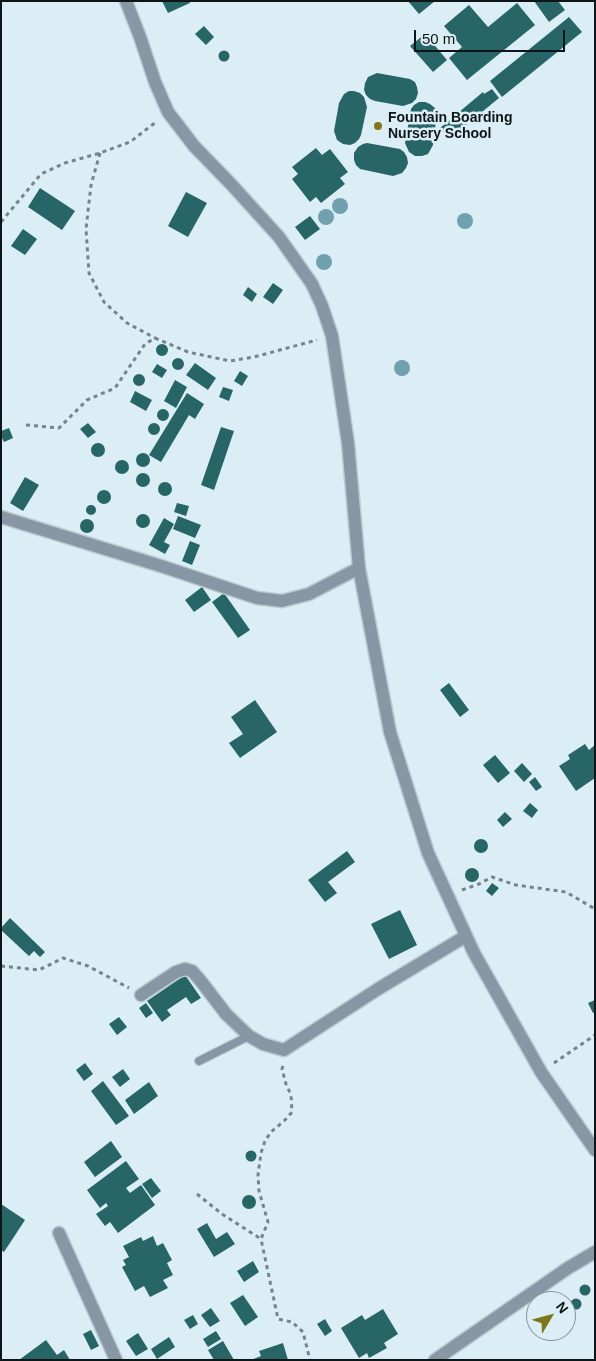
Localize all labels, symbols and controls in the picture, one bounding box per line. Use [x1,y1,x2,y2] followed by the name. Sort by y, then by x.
[416,20,567,52] scale bar
[422,30,455,47] text: 50 m
[388,110,512,142] place label: Fountain Boarding Nursery School
[372,120,384,132] marker: Fountain Boarding Nursery School
[526,1291,576,1341] north arrow
[553,1299,572,1316] text: N

